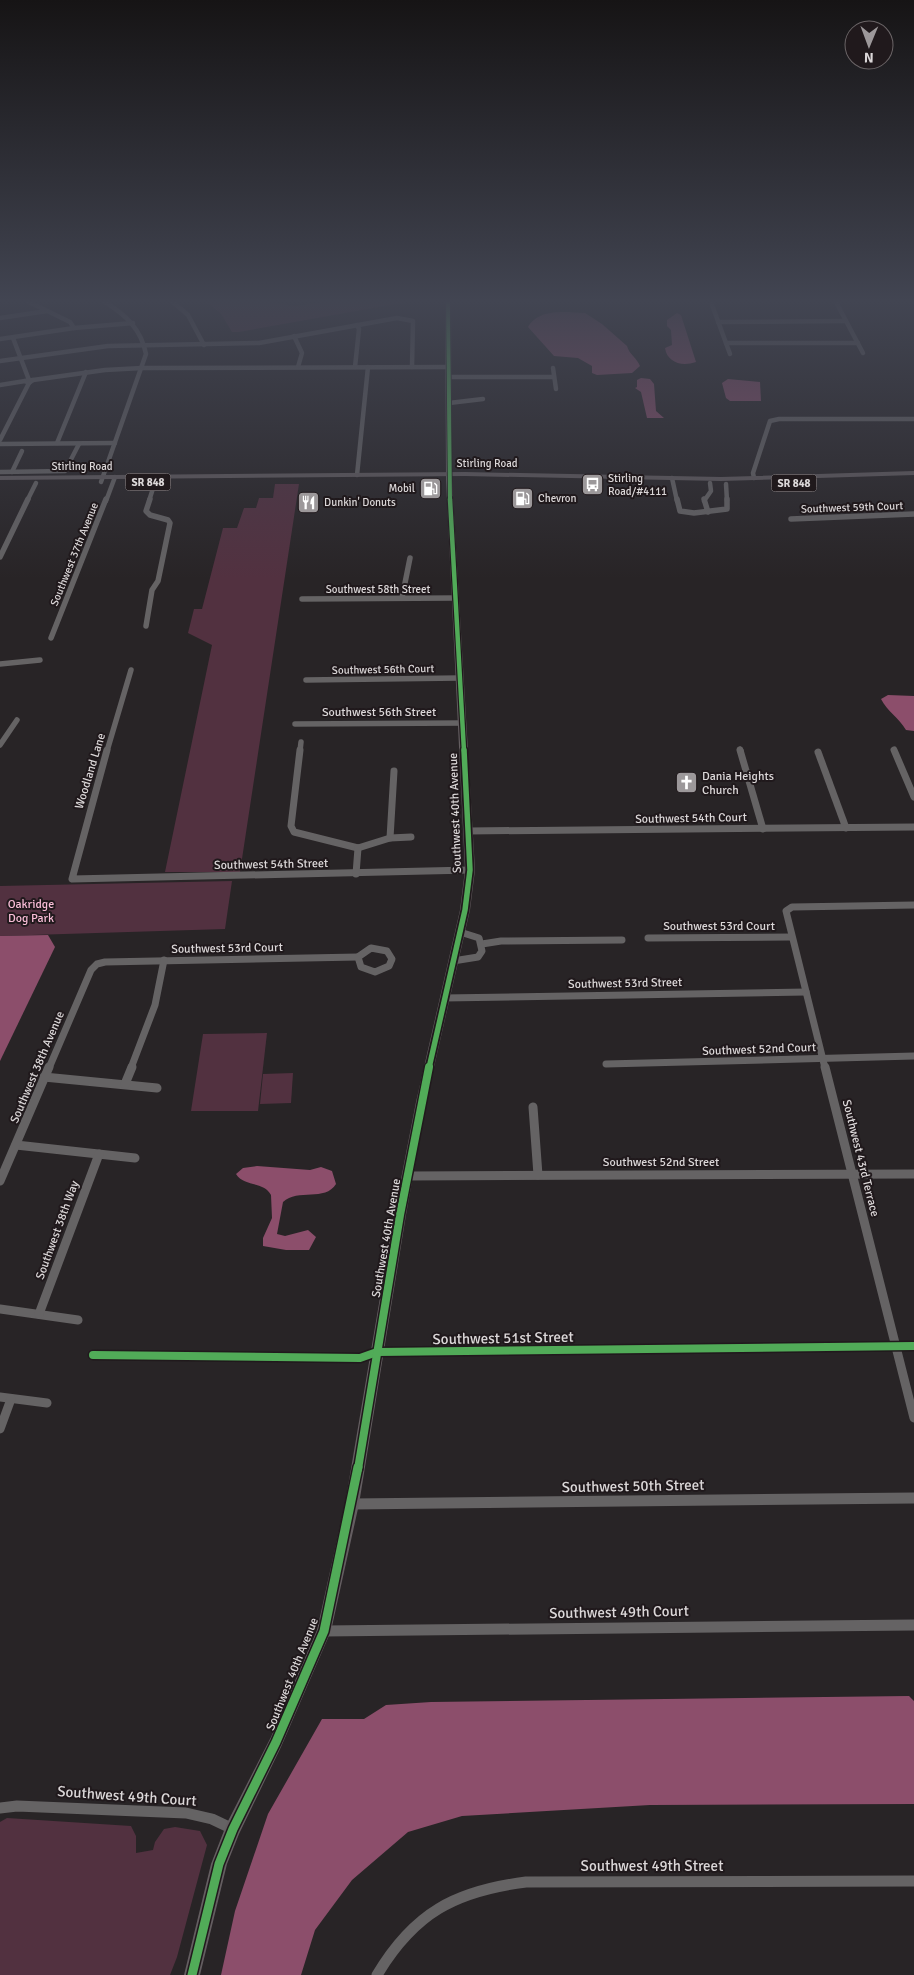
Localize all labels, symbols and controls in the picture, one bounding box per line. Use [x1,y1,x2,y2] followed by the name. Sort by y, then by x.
[844,20,894,70] north arrow
[864,49,874,66] text: N
[456,457,518,470] street label: Stirling Road
[51,460,113,473] street label: Stirling Road
[580,472,604,496] bus stop icon: Stirling Road/#4111
[608,472,667,498] place label: Stirling Road/#4111
[126,474,170,491] road number: SR 848
[772,474,816,492] road number: SR 848
[419,476,443,500] fuel station icon: Mobil
[388,482,415,495] place label: Mobil
[510,486,534,510] fuel station icon: Chevron
[296,490,320,514] restaurant icon: Dunkin' Donuts
[538,492,577,505] place label: Chevron
[324,496,396,509] place label: Dunkin' Donuts
[801,499,904,516] street label: Southwest 59th Court
[48,501,101,608] street label: Southwest 37th Avenue
[326,583,430,596] street label: Southwest 58th Street
[332,662,434,677] street label: Southwest 56th Court
[322,705,436,720] street label: Southwest 56th Street
[72,731,109,811] street label: Woodland Lane
[446,753,465,873] street label: Southwest 40th Avenue
[702,769,774,798] place label: Dania Heights Church
[674,771,698,795] church icon: Dania Heights Church
[635,810,747,827] street label: Southwest 54th Court
[214,856,328,873] street label: Southwest 54th Street
[8,897,54,926] park label: Oakridge Dog Park
[663,919,775,934] street label: Southwest 53rd Court
[171,940,283,957] street label: Southwest 53rd Court
[568,975,682,992] street label: Southwest 53rd Street
[7,1009,68,1126] street label: Southwest 38th Avenue
[702,1040,816,1059] street label: Southwest 52nd Court
[839,1098,882,1218] street label: Southwest 43rd Terrace
[603,1155,719,1170] street label: Southwest 52nd Street
[369,1177,404,1299] street label: Southwest 40th Avenue
[33,1178,82,1282] street label: Southwest 38th Way
[432,1328,574,1348] street label: Southwest 51st Street
[561,1476,705,1496] street label: Southwest 50th Street
[549,1602,689,1622] street label: Southwest 49th Court
[263,1616,322,1733] street label: Southwest 40th Avenue
[57,1782,197,1810] street label: Southwest 49th Court
[581,1857,723,1875] street label: Southwest 49th Street

